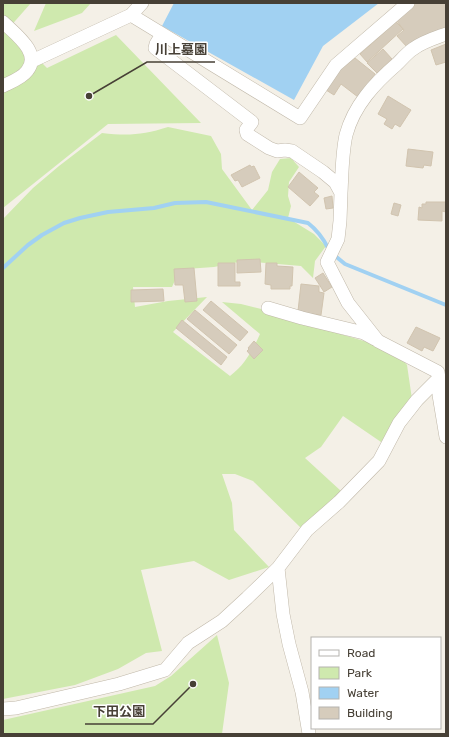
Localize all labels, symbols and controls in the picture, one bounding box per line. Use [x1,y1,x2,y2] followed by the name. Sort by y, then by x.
[147,37,215,62] callout: 川上墓園
[155,42,207,57] text: 川上墓園
[311,637,441,729] legend
[347,646,375,660] text: Road
[347,666,373,680] text: Park
[347,686,379,700] text: Water
[85,699,153,724] callout: 下田公園
[93,704,145,719] text: 下田公園
[347,706,393,720] text: Building

